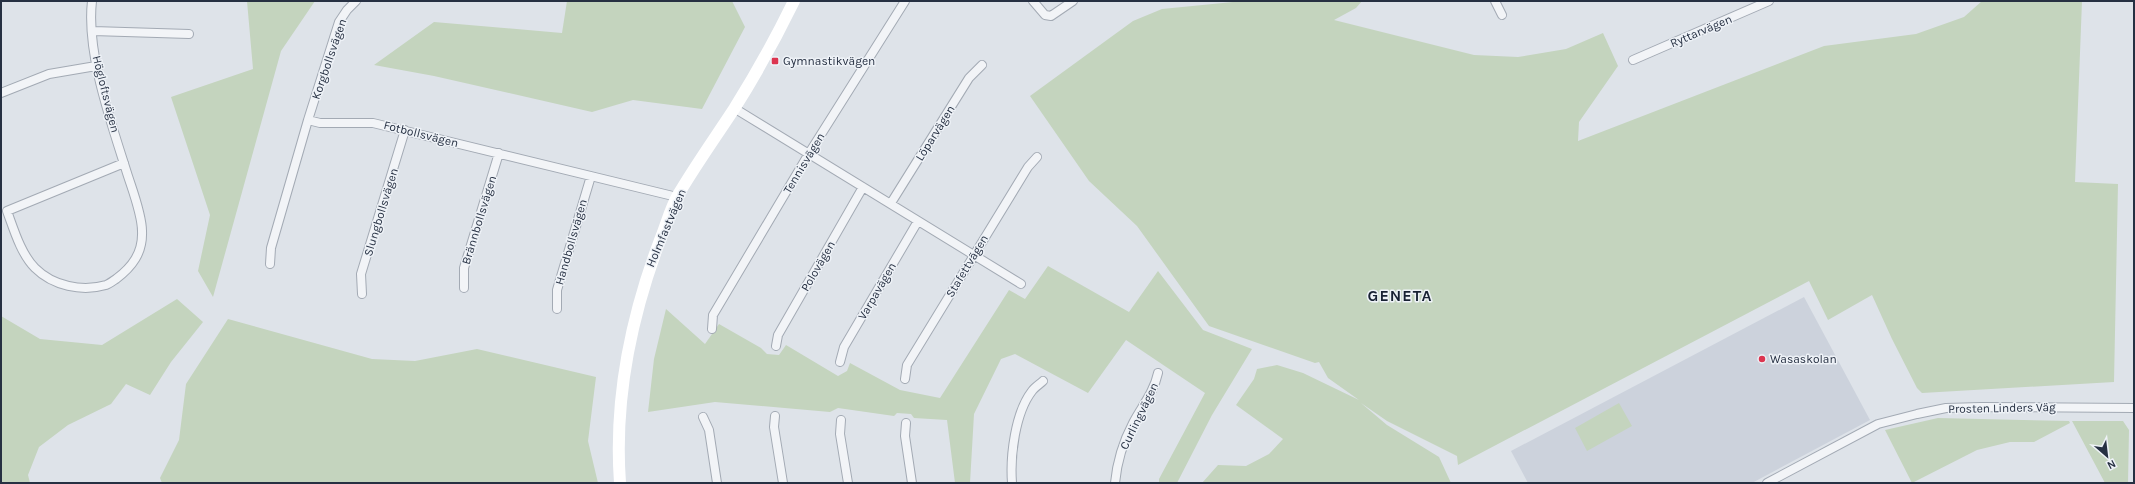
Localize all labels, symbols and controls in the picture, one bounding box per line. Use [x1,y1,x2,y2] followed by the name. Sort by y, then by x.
[1668,12,1734,50] street label: Ryttarvägen
[309,17,349,101] street label: Korgbollsvägen
[90,54,122,134] street label: Högloftsvägen
[783,54,875,68] place label: Gymnastikvägen
[770,56,780,66] marker: Gymnastikvägen
[912,103,958,163] street label: Löparvägen
[382,118,460,150] street label: Fotbollsvägen
[780,130,828,196] street label: Tennisvägen
[361,166,401,258] street label: Slungbollsvägen
[459,174,499,266] street label: Brännbollsvägen
[643,187,689,269] street label: Holmfastvägen
[552,198,590,286] street label: Handbollsvägen
[943,232,991,300] street label: Stafettvägen
[798,238,838,294] street label: Polovägen
[855,260,899,322] street label: Varpavägen
[1368,286,1432,305] district label: GENETA
[1770,352,1837,366] place label: Wasaskolan
[1757,354,1767,364] marker: Wasaskolan
[1117,380,1161,452] street label: Curlingvägen
[1948,400,2056,416] street label: Prosten Linders Väg
[2087,436,2127,476] north arrow
[2105,457,2118,472] text: N

